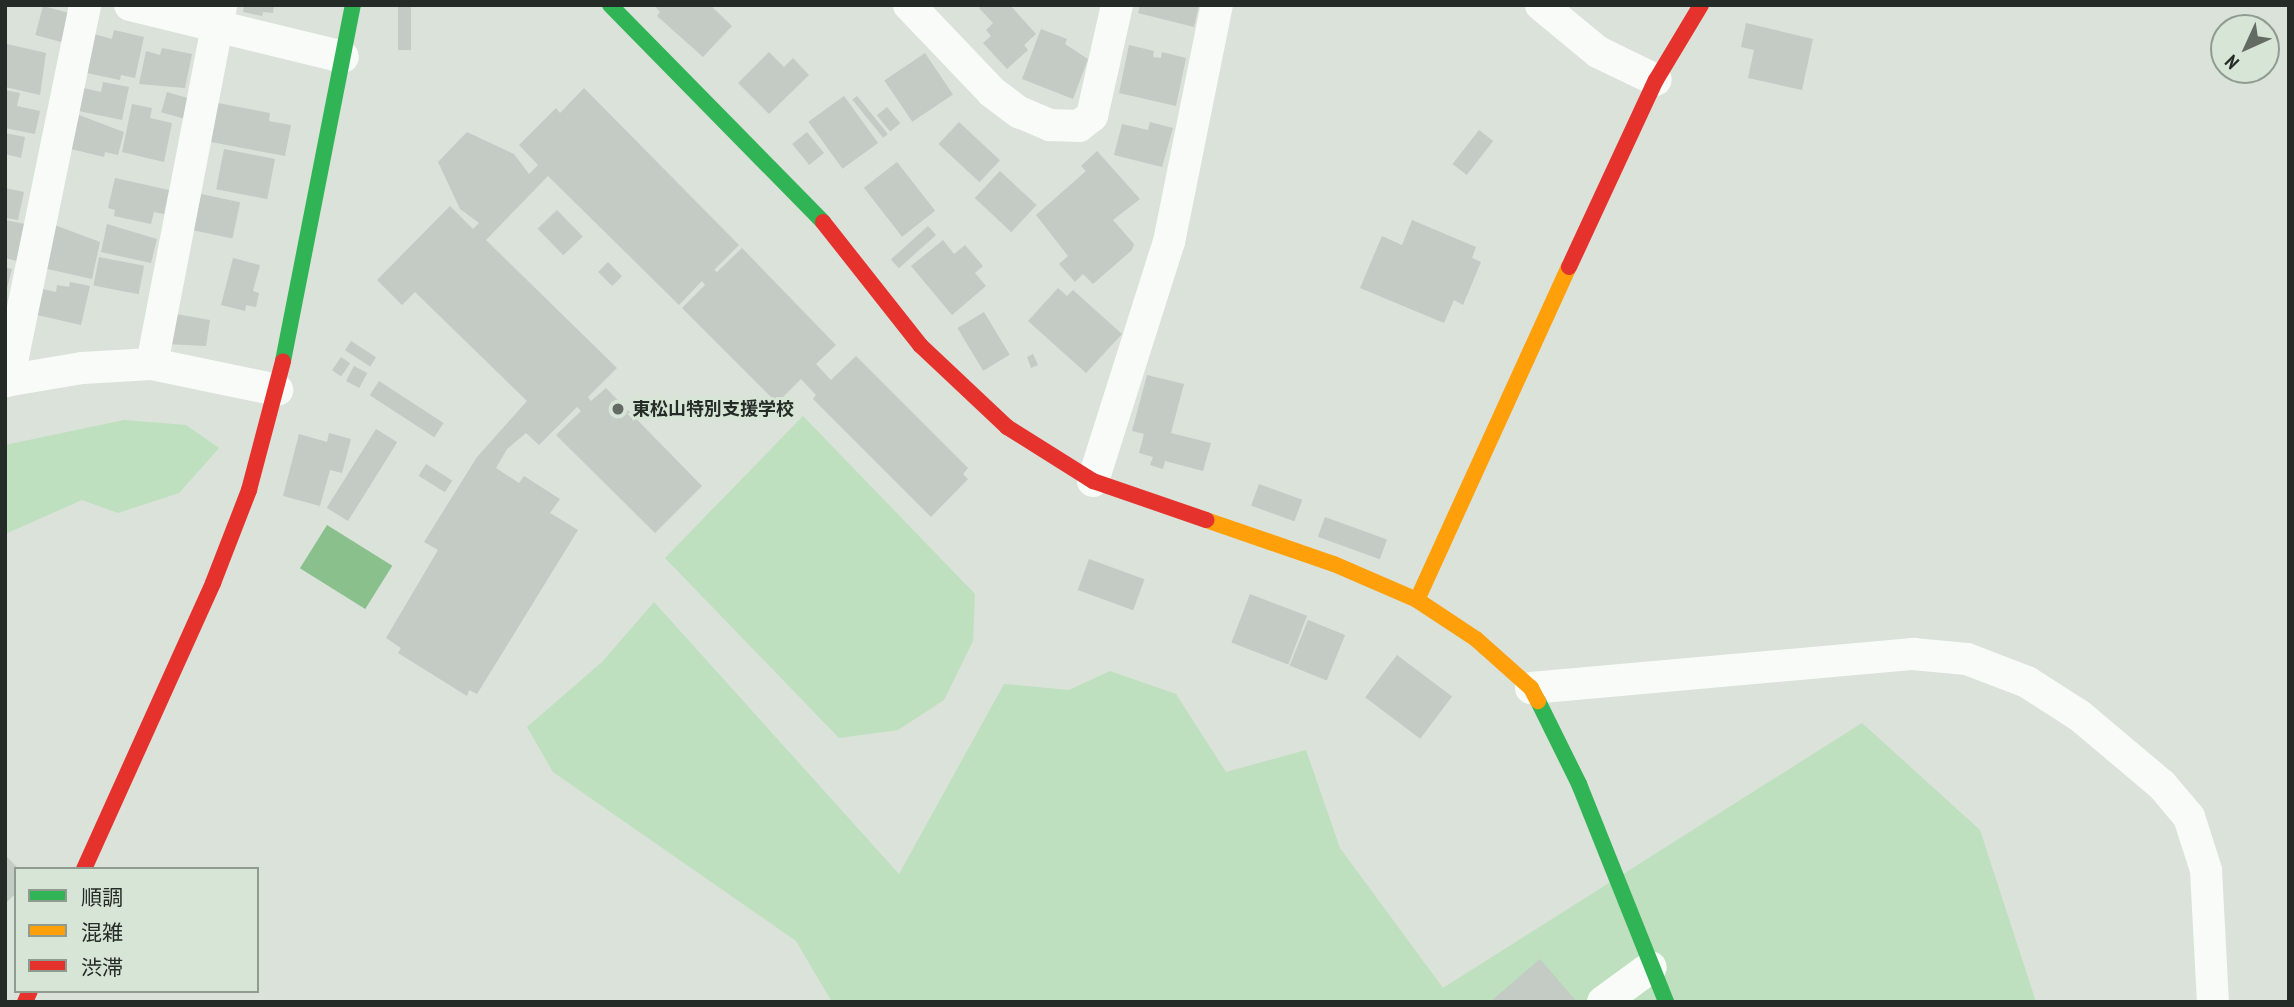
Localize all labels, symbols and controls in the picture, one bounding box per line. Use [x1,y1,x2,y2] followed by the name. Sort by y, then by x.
[2210,14,2280,84] north arrow
[2219,50,2244,75] text: N
[632,398,794,420] place label: 東松山特別支援学校
[610,401,626,417] marker: 東松山特別支援学校
[14,867,259,993] legend
[81,884,123,911] text: 順調
[81,919,123,946] text: 混雑
[81,954,123,981] text: 渋滞

